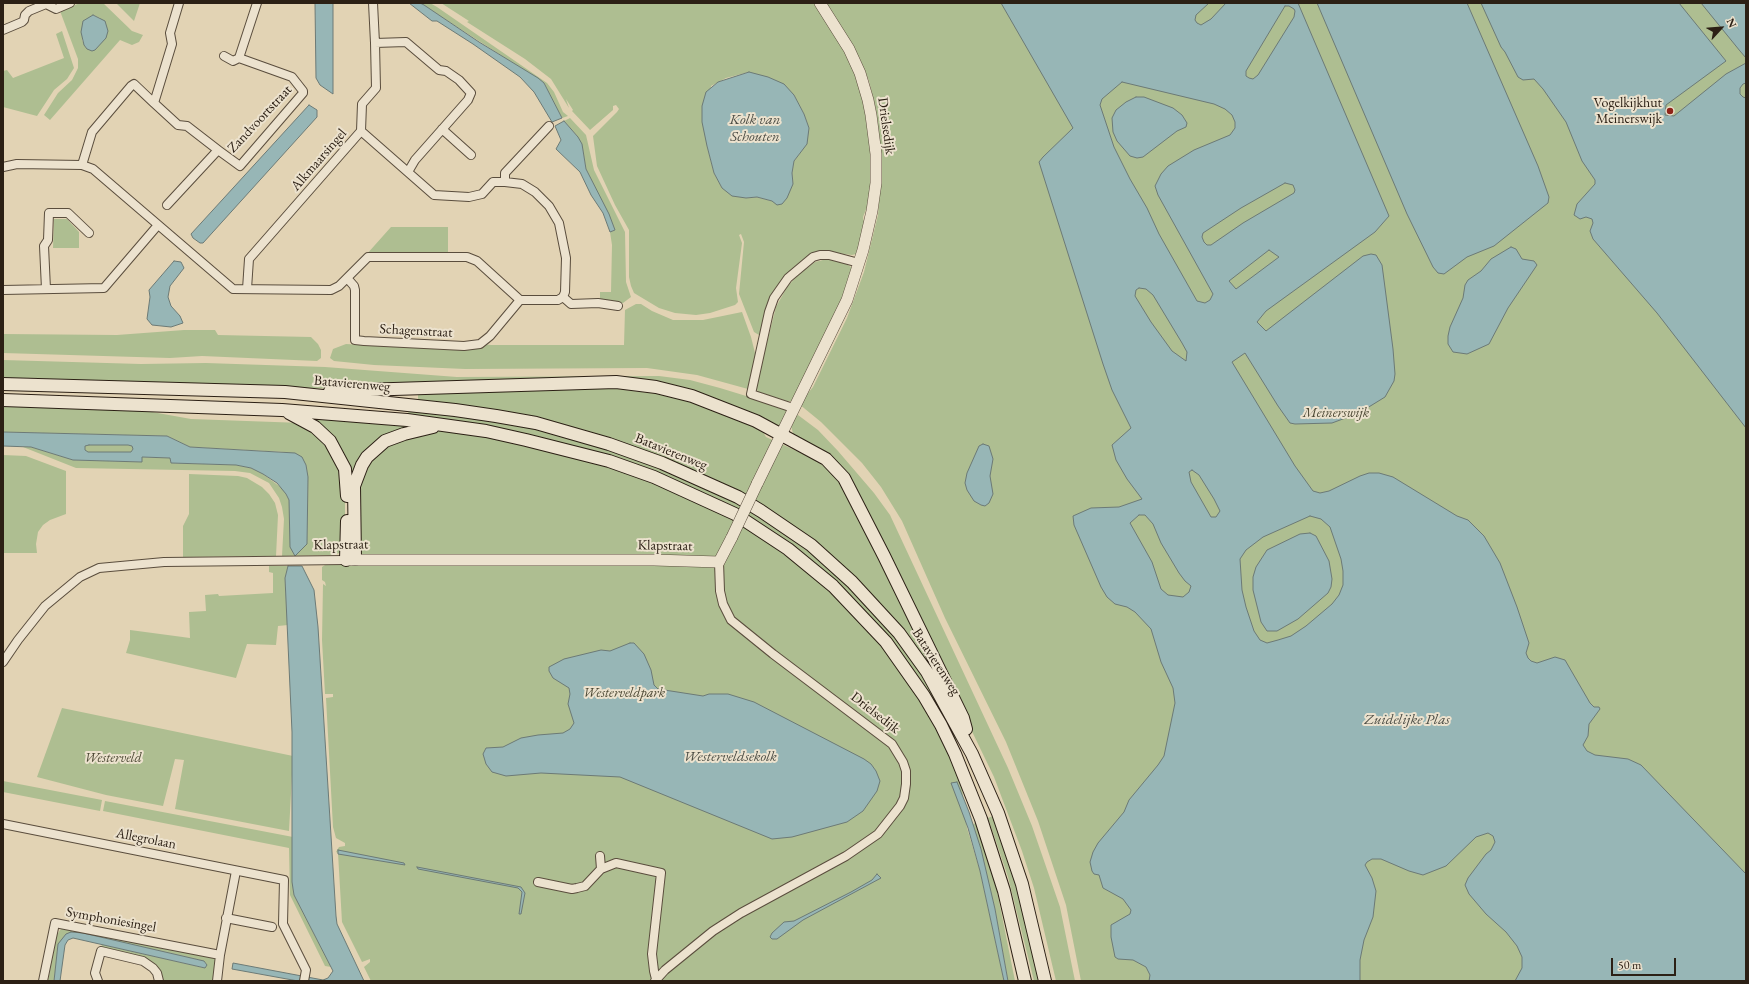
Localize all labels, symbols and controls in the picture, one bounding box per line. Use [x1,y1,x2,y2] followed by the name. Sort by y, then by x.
[1701,8,1741,48] north arrow
[1724,16,1740,30] text: N
[224,82,296,156] street label: Zandvoortstraat
[1593,95,1662,128] place label: Vogelkijkhut Meinerswijk
[874,96,898,156] street label: Drielsedijk
[1665,106,1675,116] marker: Vogelkijkhut Meinerswijk
[730,111,780,146] water label: Kolk van Schouten
[288,126,350,194] street label: Alkmaarsingel
[379,321,453,341] street label: Schagenstraat
[313,372,391,396] street label: Batavierenweg
[1303,405,1369,421] park label: Meinerswijk
[632,430,710,474] street label: Batavierenweg
[313,536,369,554] street label: Klapstraat
[637,537,693,555] street label: Klapstraat
[908,625,964,699] street label: Batavierenweg
[583,685,665,701] park label: Westerveldpark
[847,689,903,737] street label: Drielsedijk
[1364,711,1450,729] water label: Zuidelijke Plas
[683,748,777,766] water label: Westerveldsekolk
[84,750,142,766] park label: Westerveld
[114,825,178,853] street label: Allegrolaan
[65,904,157,936] street label: Symphoniesingel
[1613,950,1678,976] scale bar
[1618,957,1641,973] text: 50 m

